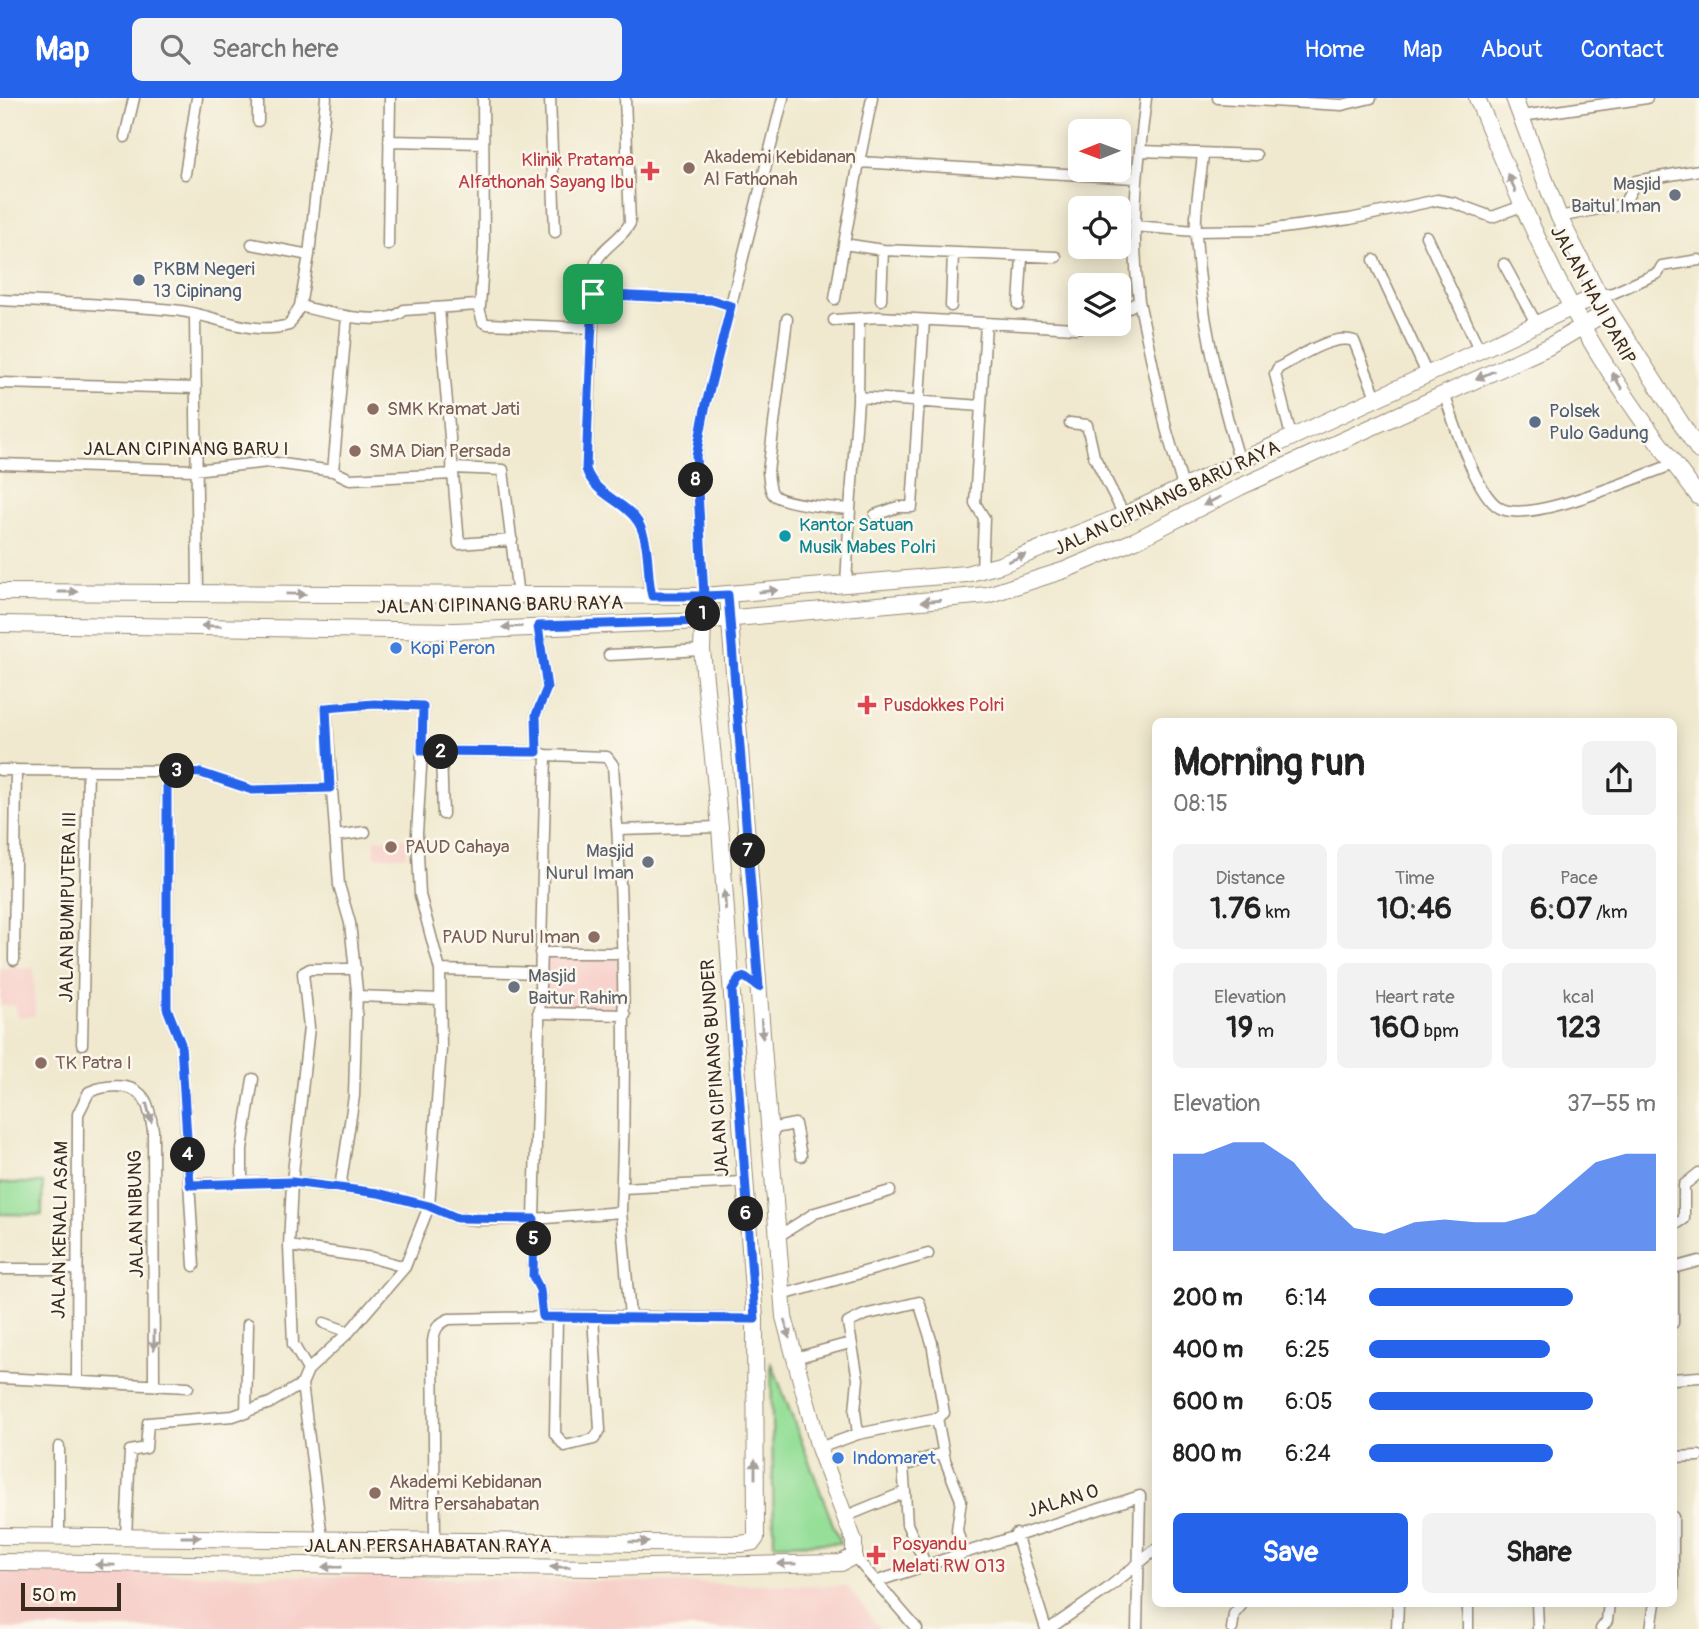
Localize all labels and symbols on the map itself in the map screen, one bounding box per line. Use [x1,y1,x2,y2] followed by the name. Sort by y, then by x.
[1068,119,1130,182] north arrow
[703,145,856,191] place label: Akademi Kebidanan Al Fathonah
[458,148,634,194] place label: Klinik Pratama Alfathonah Sayang Ibu
[681,160,697,176] marker: Akademi Kebidanan Al Fathonah
[640,161,660,181] marker: Klinik Pratama Alfathonah Sayang Ibu
[1506,172,1517,193] one-way arrow
[1571,172,1661,218] place label: Masjid Baitul Iman
[1667,187,1683,203] marker: Masjid Baitul Iman
[1545,221,1641,369] street label: JALAN HAJI DARIP
[153,257,255,303] place label: PKBM Negeri 13 Cipinang
[563,264,623,324] pin
[131,272,147,288] marker: PKBM Negeri 13 Cipinang
[1475,369,1495,381] one-way arrow
[1611,372,1624,391] one-way arrow
[387,397,520,421] place label: SMK Kramat Jati
[1549,399,1649,445] place label: Polsek Pulo Gadung
[365,401,381,417] marker: SMK Kramat Jati
[1527,414,1543,430] marker: Polsek Pulo Gadung
[1050,435,1284,561] street label: JALAN CIPINANG BARU RAYA
[83,437,289,461] street label: JALAN CIPINANG BARU I
[369,439,511,463] place label: SMA Dian Persada
[347,443,363,459] marker: SMA Dian Persada
[678,462,714,498] pin: 8
[1202,496,1222,507] one-way arrow
[799,513,935,559] place label: Kantor Satuan Musik Mabes Polri
[777,528,793,544] marker: Kantor Satuan Musik Mabes Polri
[1006,553,1027,564] one-way arrow
[757,585,779,596] one-way arrow
[57,586,79,598] one-way arrow
[285,588,307,599] one-way arrow
[377,591,623,619] street label: JALAN CIPINANG BARU RAYA
[686,596,720,632] pin: 1
[919,596,941,607] one-way arrow
[200,620,222,631] one-way arrow
[500,622,522,633] one-way arrow
[410,636,495,660] place label: Kopi Peron
[388,640,404,656] marker: Kopi Peron
[883,693,1004,717] place label: Pusdokkes Polri
[857,695,877,715] marker: Pusdokkes Polri
[424,734,458,770] pin: 2
[160,754,194,788] pin: 3
[54,811,82,1003] street label: JALAN BUMIPUTERA III
[730,834,766,868] pin: 7
[405,835,510,859] place label: PAUD Cahaya
[383,839,399,855] marker: PAUD Cahaya
[545,839,634,885] place label: Masjid Nurul Iman
[640,854,656,870] marker: Masjid Nurul Iman
[719,889,730,911] one-way arrow
[442,925,580,949] place label: PAUD Nurul Iman
[586,929,602,945] marker: PAUD Nurul Iman
[695,958,735,1178] street label: JALAN CIPINANG BUNDER
[528,964,628,1010] place label: Masjid Baitur Rahim
[506,979,522,995] marker: Masjid Baitur Rahim
[756,1019,767,1041] one-way arrow
[55,1051,132,1075] place label: TK Patra I
[33,1055,49,1071] marker: TK Patra I
[144,1102,155,1124] one-way arrow
[170,1138,206,1172] pin: 4
[46,1141,74,1319] street label: JALAN KENALI ASAM
[123,1150,149,1278] street label: JALAN NIBUNG
[728,1196,764,1232] pin: 6
[516,1222,552,1256] pin: 5
[782,1318,793,1340] one-way arrow
[148,1329,160,1351] one-way arrow
[852,1446,936,1470] place label: Indomaret
[830,1450,846,1466] marker: Indomaret
[749,1458,761,1480] one-way arrow
[389,1470,542,1516] place label: Akademi Kebidanan Mitra Persahabatan
[1024,1479,1102,1523] street label: JALAN O
[367,1485,383,1501] marker: Akademi Kebidanan Mitra Persahabatan
[180,1532,202,1543] one-way arrow
[892,1532,1005,1578] place label: Posyandu Melati RW 013
[304,1534,552,1558] street label: JALAN PERSAHABATAN RAYA
[628,1537,650,1548] one-way arrow
[866,1545,886,1565] marker: Posyandu Melati RW 013
[776,1558,798,1570] one-way arrow
[94,1559,116,1571] one-way arrow
[321,1561,343,1573] one-way arrow
[549,1561,571,1573] one-way arrow
[21,1580,121,1612] scale bar

